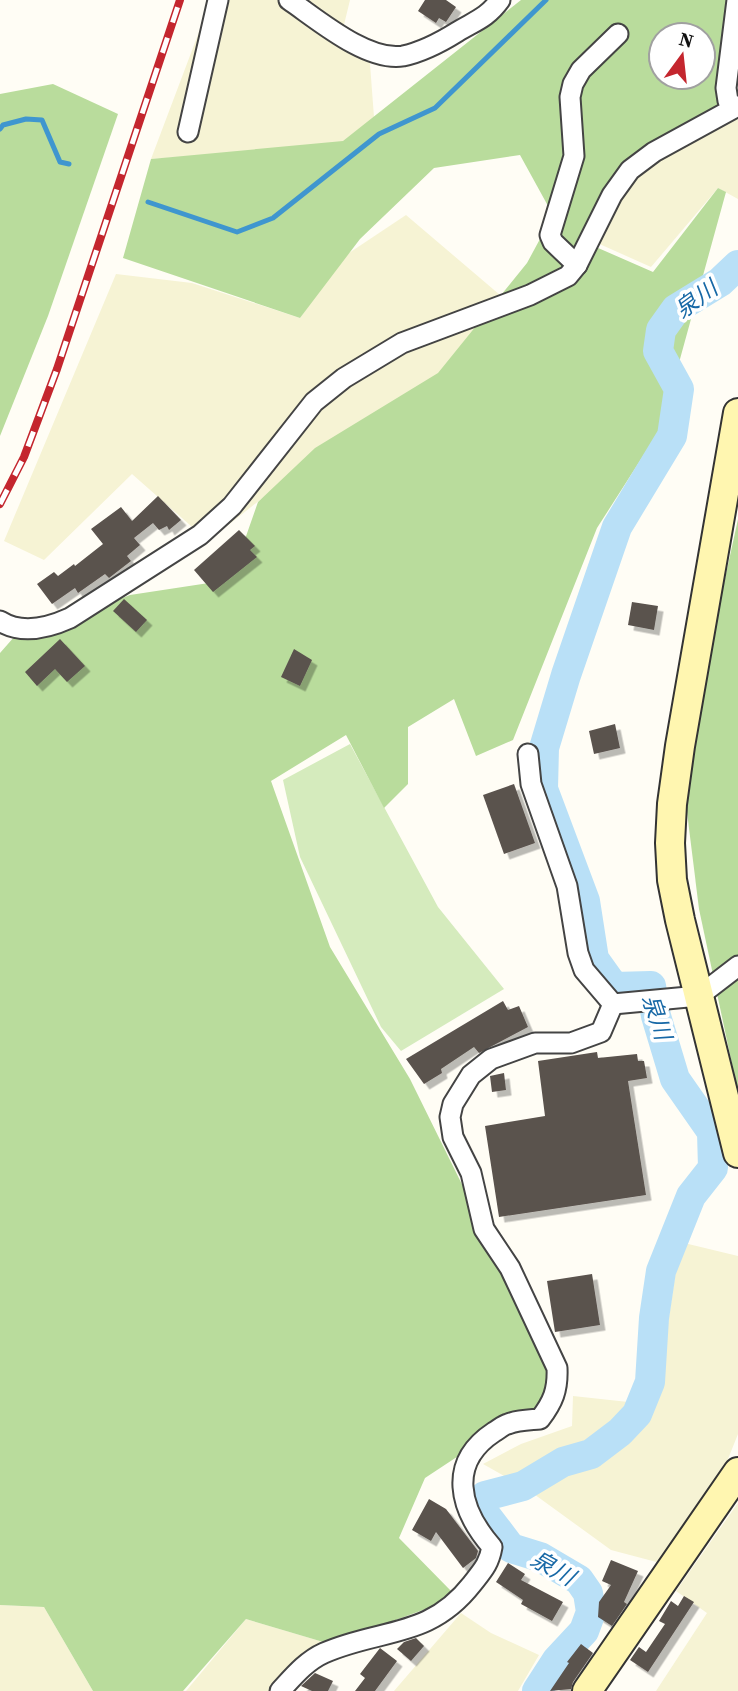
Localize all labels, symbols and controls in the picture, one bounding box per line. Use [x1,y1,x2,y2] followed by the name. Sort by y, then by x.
[647,21,717,91] north arrow
[676,25,697,54] text: N
[668,271,726,325] water label: 泉川
[635,990,680,1047] water label: 泉川
[525,1543,583,1595] water label: 泉川

